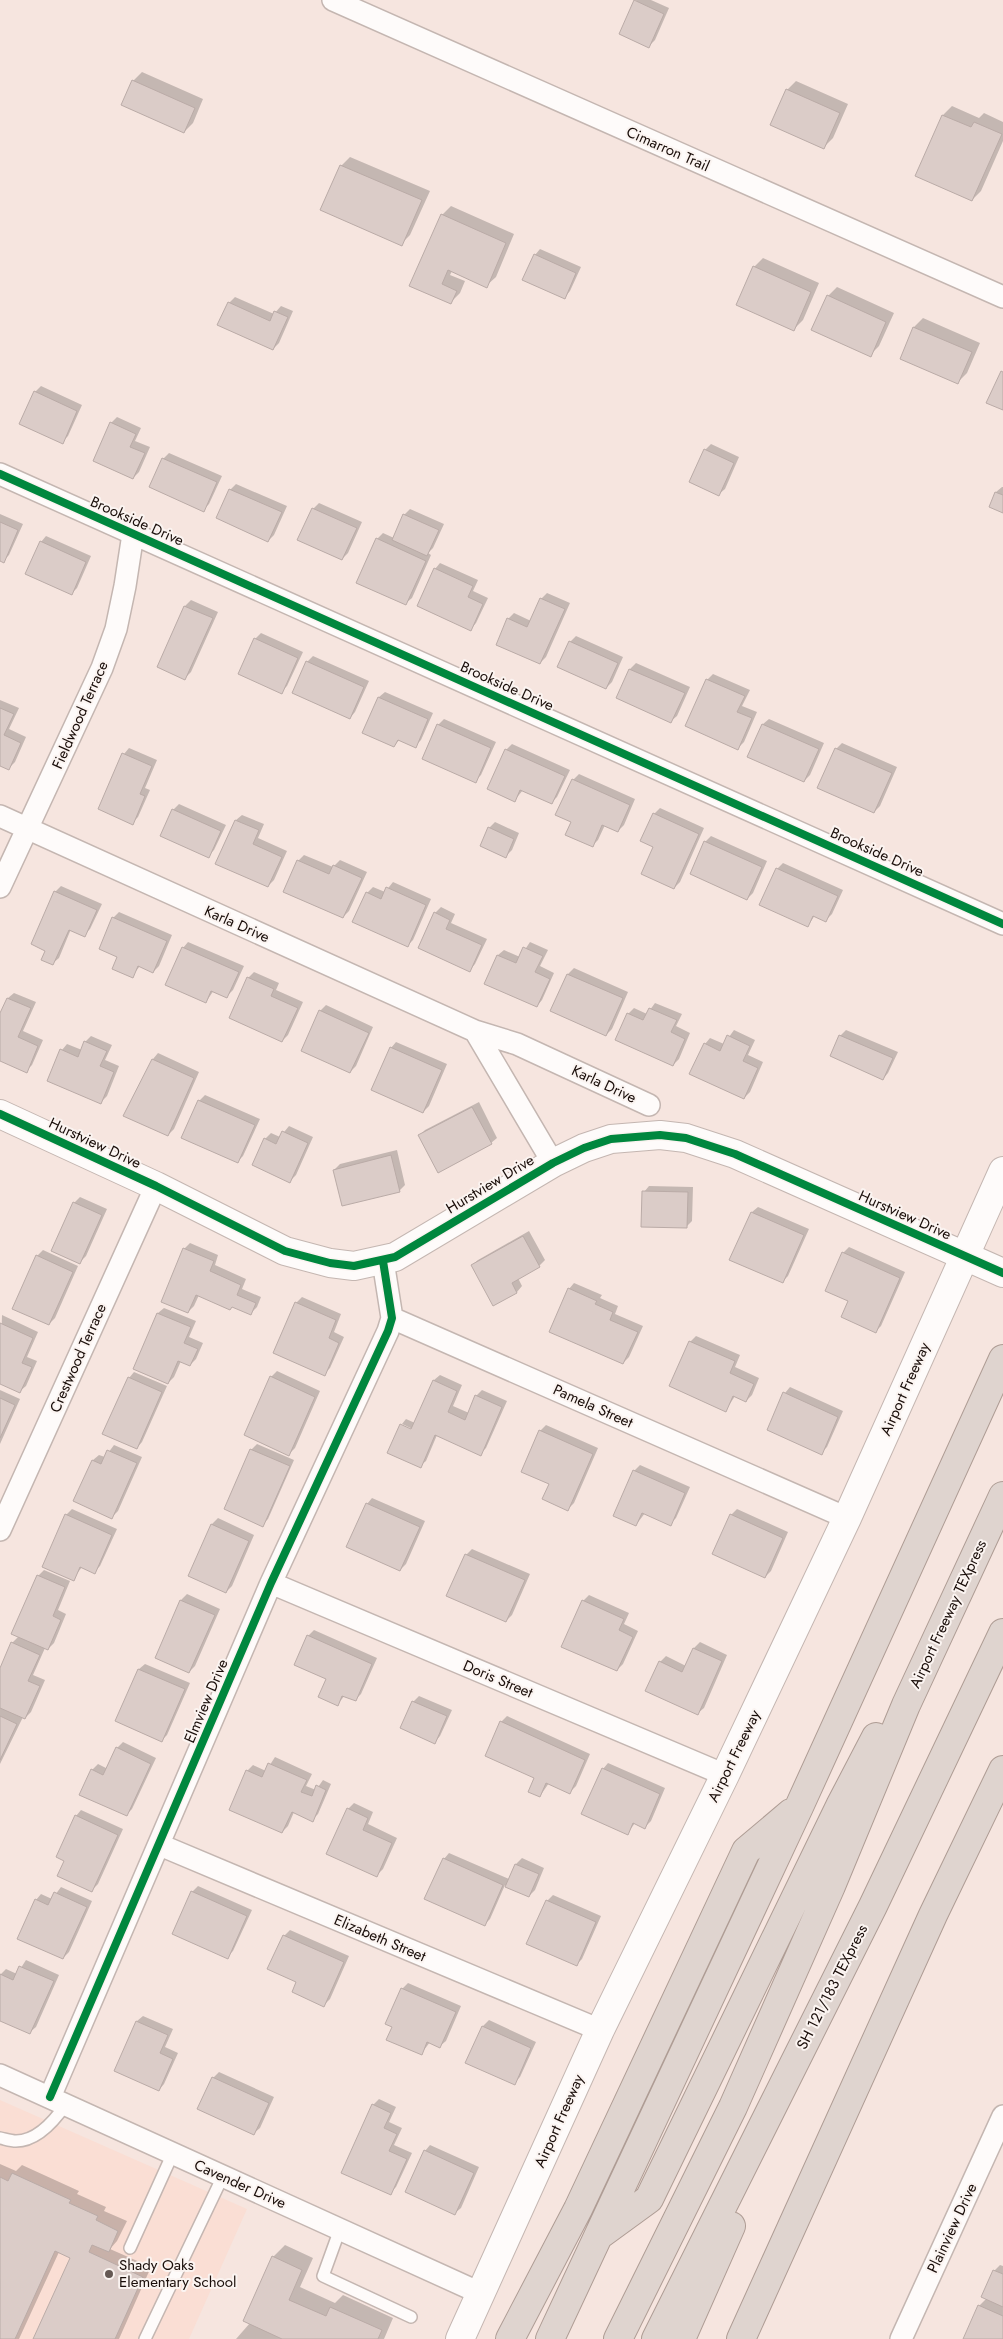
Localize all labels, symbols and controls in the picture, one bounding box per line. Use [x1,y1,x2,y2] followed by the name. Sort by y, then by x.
[623,121,713,177] street label: Cimarron Trail
[87,491,188,552] street label: Brookside Drive
[457,656,558,717] street label: Brookside Drive
[46,657,114,773] street label: Fieldwood Terrace
[827,822,928,883] street label: Brookside Drive
[201,900,273,948] street label: Karla Drive
[568,1059,640,1109] street label: Karla Drive
[45,1112,145,1174] street label: Hurstview Drive
[442,1149,539,1219] street label: Hurstview Drive
[855,1185,955,1245] street label: Hurstview Drive
[44,1300,112,1416] street label: Crestwood Terrace
[875,1338,936,1439] street label: Airport Freeway
[550,1379,637,1434] street label: Pamela Street
[904,1536,992,1692] street label: Airport Freeway TEXpress
[460,1654,537,1704] street label: Doris Street
[178,1655,234,1746] street label: Elmview Drive
[702,1706,766,1806] street label: Airport Freeway
[331,1909,430,1967] street label: Elizabeth Street
[791,1921,873,2053] street label: SH 121/183 TEXpress
[529,2070,590,2171] street label: Airport Freeway
[190,2154,290,2214] street label: Cavender Drive
[922,2179,983,2276] street label: Plainview Drive
[119,2254,236,2293] place label: Shady Oaks Elementary School
[103,2268,115,2280] marker: Shady Oaks Elementary School

